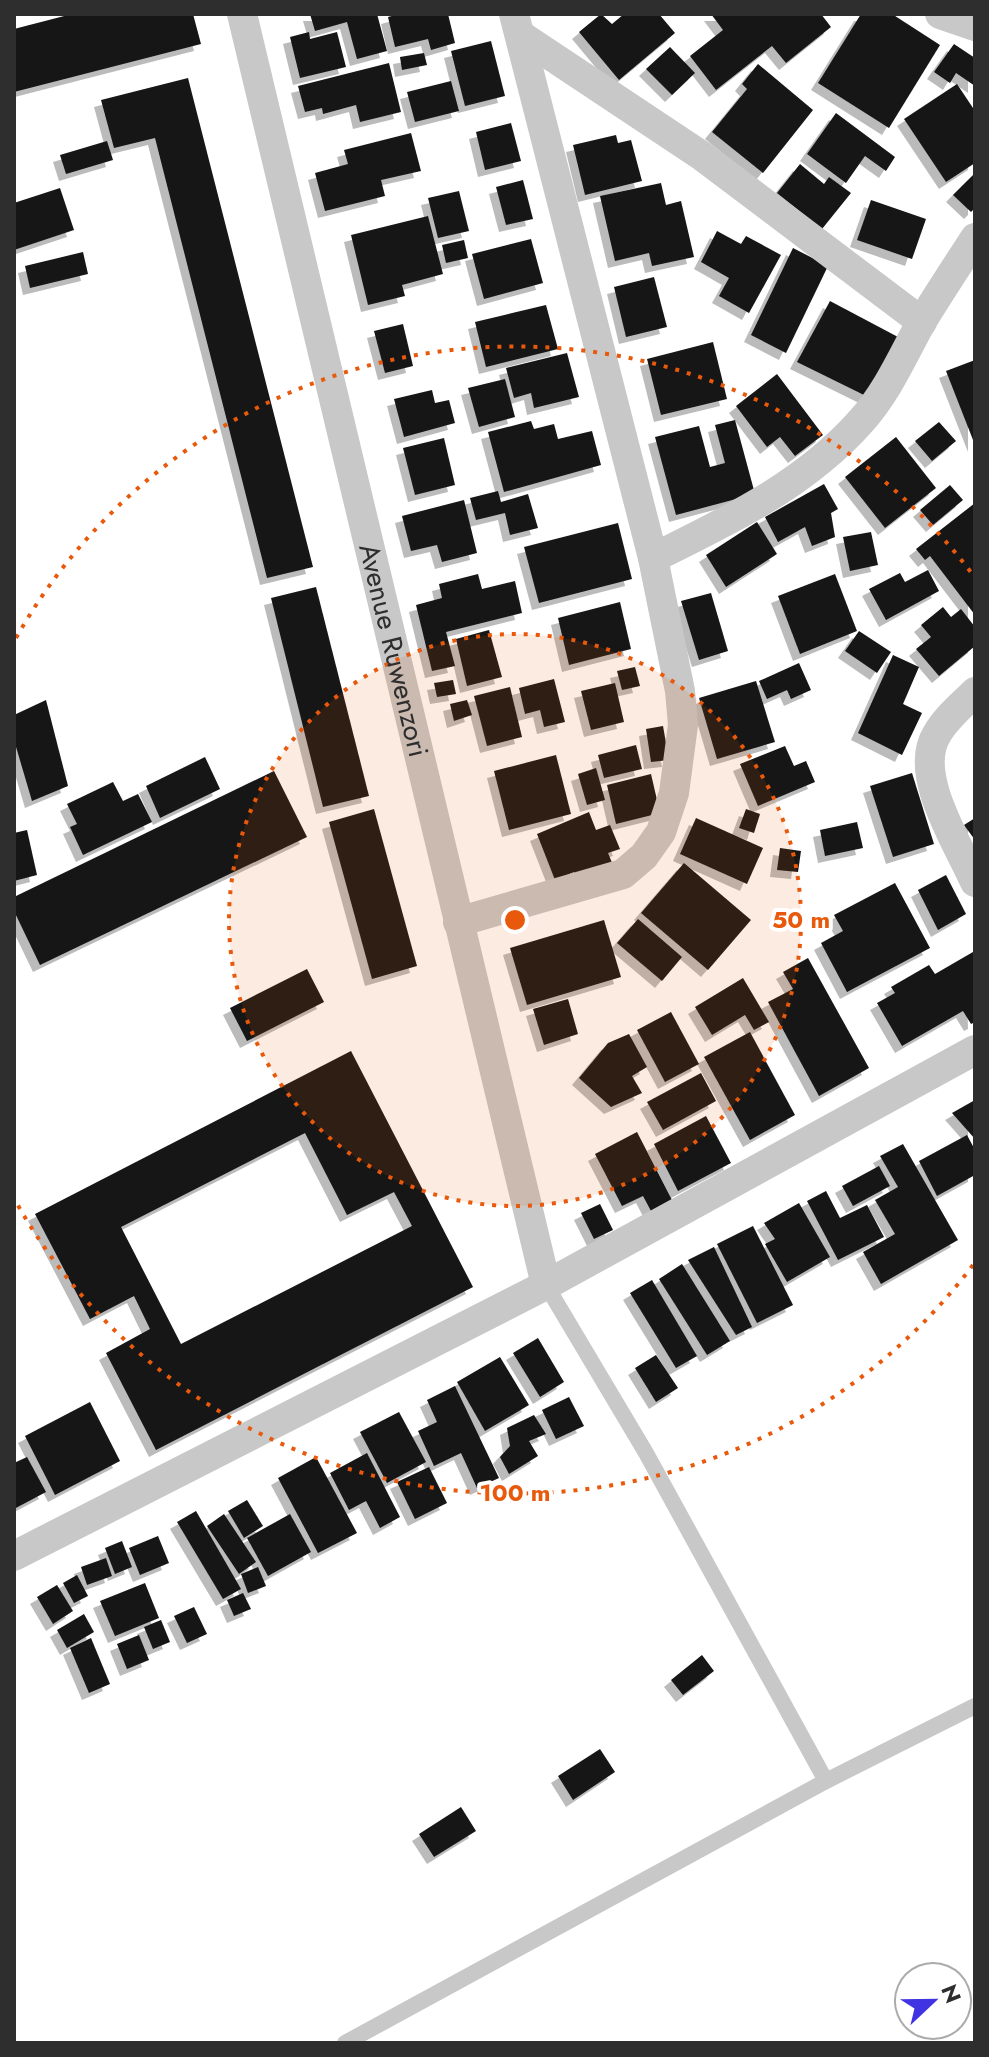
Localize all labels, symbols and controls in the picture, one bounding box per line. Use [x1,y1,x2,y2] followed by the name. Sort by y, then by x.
[349,539,439,761] street label: Avenue Ruwenzori
[772,902,830,937] text: 50 m
[501,906,529,934] centre of rings
[480,1475,550,1510] text: 100 m
[893,1961,973,2041] north arrow
[933,1979,970,2008] text: N

